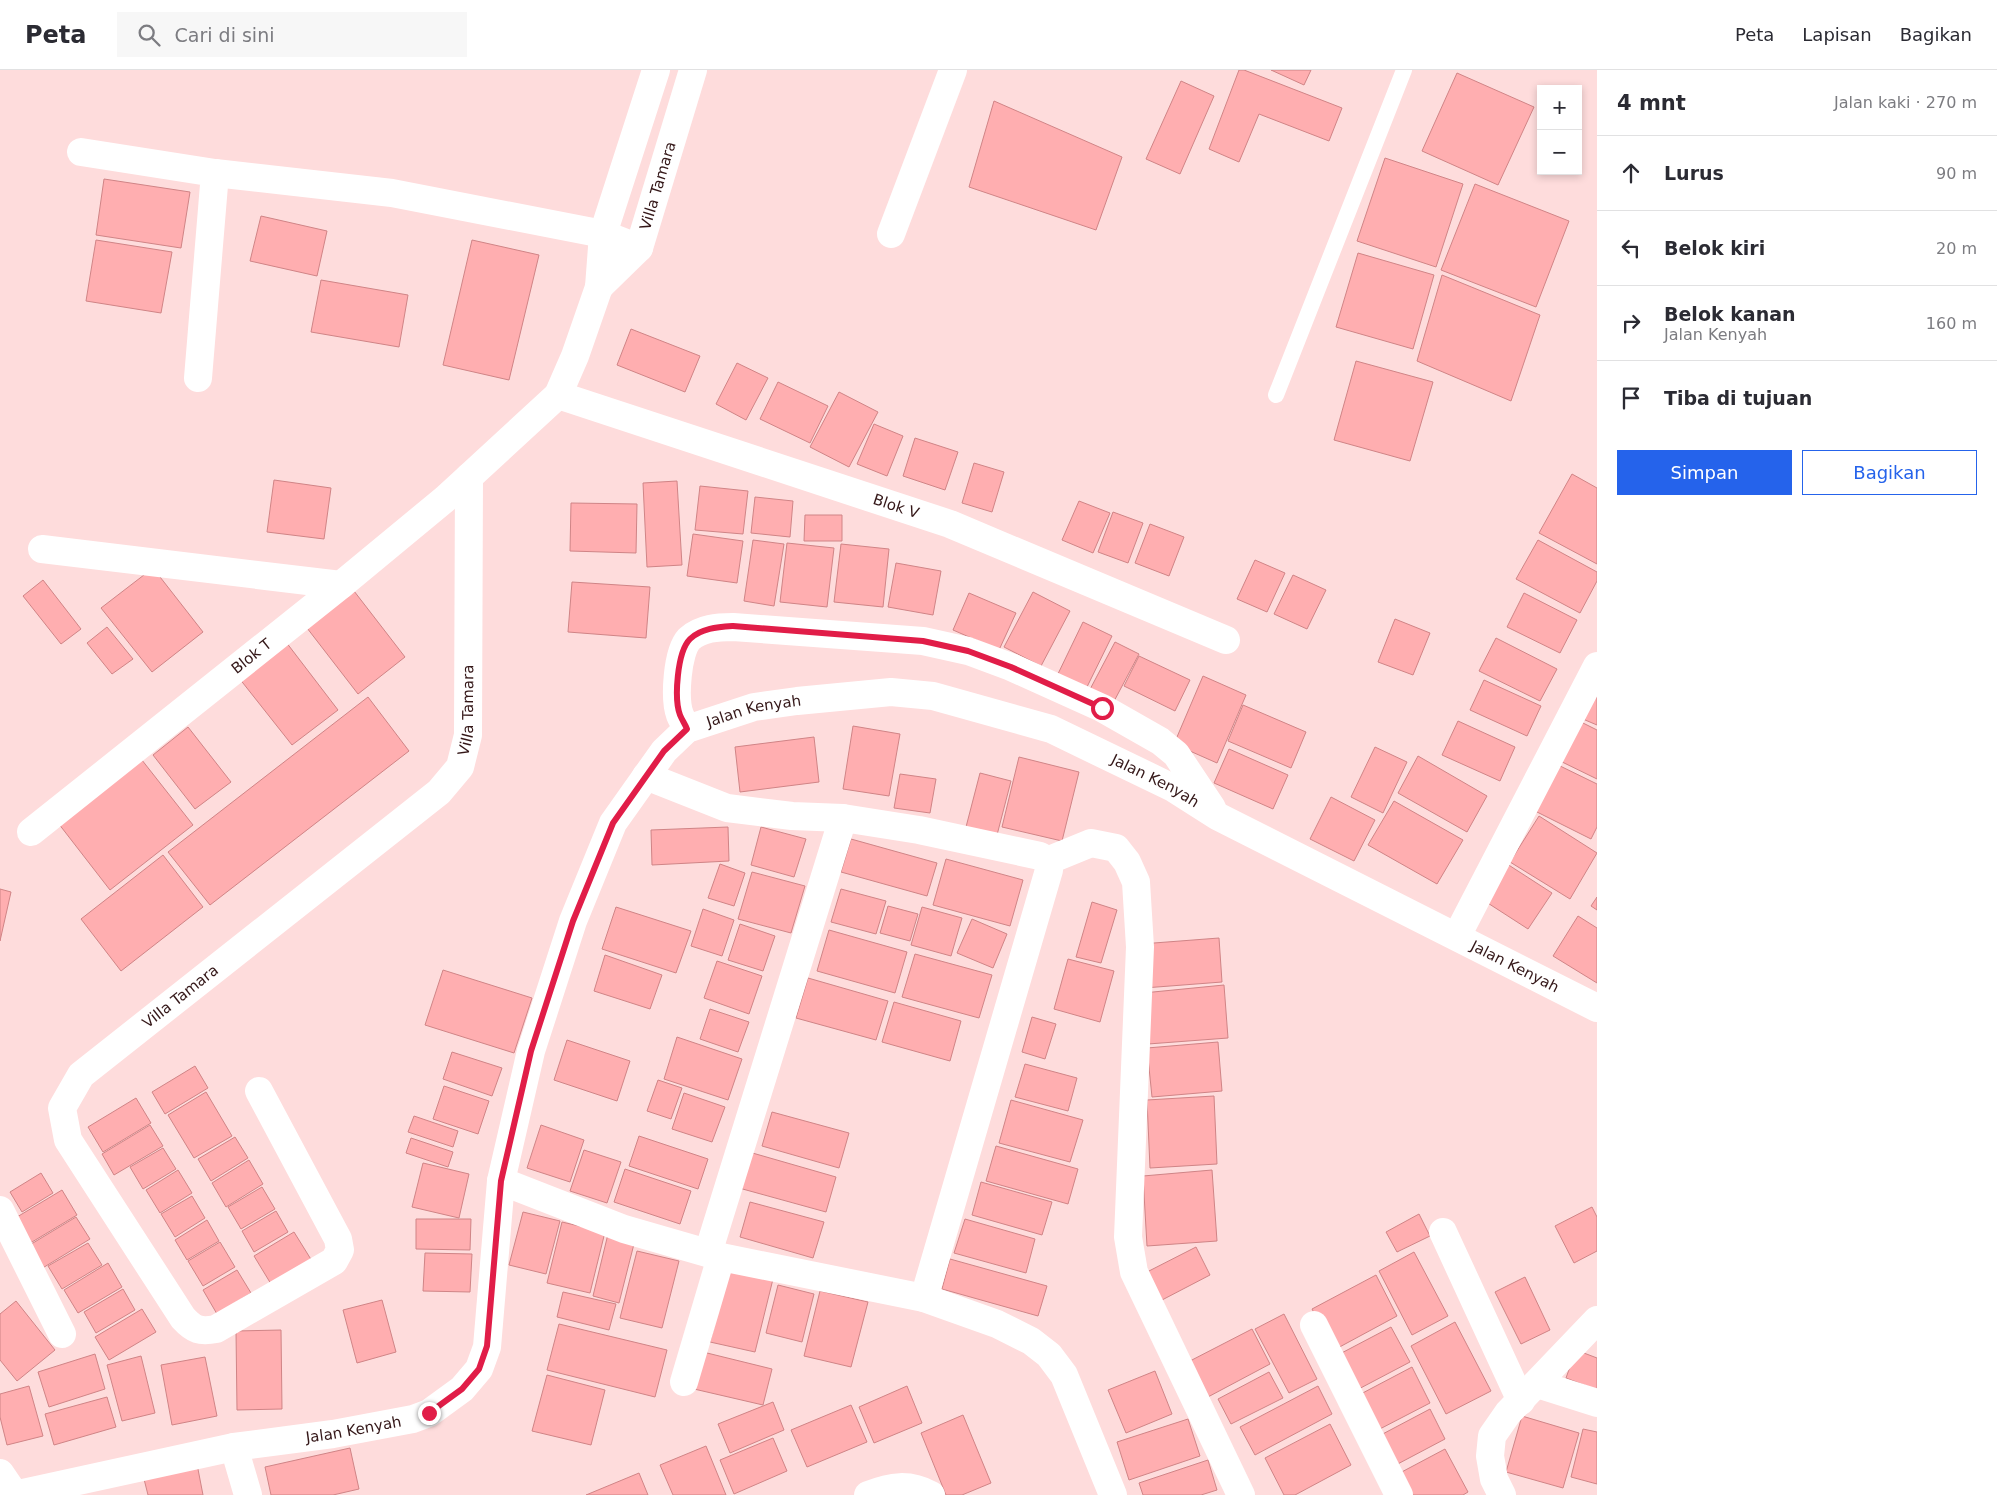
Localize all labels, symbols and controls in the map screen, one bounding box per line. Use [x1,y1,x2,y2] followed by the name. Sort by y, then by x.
[117,12,467,57] search box
[25,21,87,49] text: Peta
[135,21,163,49] icon: search
[175,24,274,46] text: Cari di sini
[1735,24,1774,45] text: Peta
[1802,24,1872,45] text: Lapisan
[1900,24,1972,45] text: Bagikan
[1537,85,1582,175] map controls
[1537,85,1582,130] button: +
[1617,91,1686,115] text: 4 mnt
[1834,93,1977,112] text: Jalan kaki · 270 m
[1537,130,1582,175] button: −
[636,139,680,232] street label: Villa Tamara
[1617,159,1645,187] icon: ahead
[1664,162,1724,184] text: Lurus
[1936,164,1977,183] text: 90 m
[1617,234,1645,262] icon: left
[1664,237,1765,259] text: Belok kiri
[1936,239,1977,258] text: 20 m
[1664,303,1796,325] text: Belok kanan
[1617,309,1645,337] icon: right
[1926,314,1977,333] text: 160 m
[1664,325,1767,344] text: Jalan Kenyah
[1617,384,1645,412] icon: arrive
[1664,387,1812,409] text: Tiba di tujuan
[1617,450,1792,495] button: Simpan
[1802,450,1977,495] button: Bagikan
[871,490,922,522] street label: Blok V
[228,634,276,678] street label: Blok T
[454,664,477,758] street label: Villa Tamara
[703,692,802,731] street label: Jalan Kenyah
[1091,697,1114,720] route start
[1107,750,1203,811] street label: Jalan Kenyah
[1467,936,1562,996] street label: Jalan Kenyah
[139,961,222,1032] street label: Villa Tamara
[418,1402,441,1425] route end
[304,1412,403,1447] street label: Jalan Kenyah

